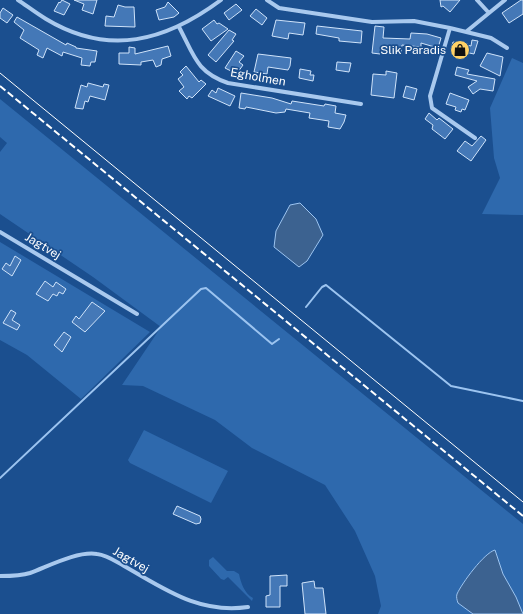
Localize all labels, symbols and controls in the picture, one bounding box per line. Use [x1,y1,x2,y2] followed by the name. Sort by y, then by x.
[449,39,471,61] shop icon: Slik Paradis
[380,43,446,57] place label: Slik Paradis
[229,65,287,89] street label: Egholmen
[23,230,63,262] street label: Jagtvej
[110,544,152,576] street label: Jagtvej

